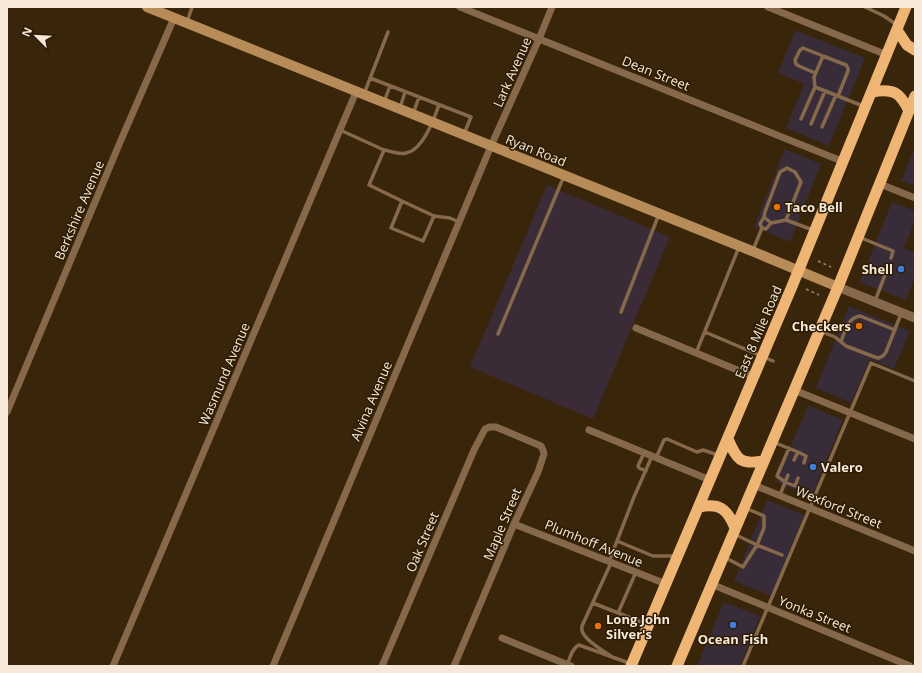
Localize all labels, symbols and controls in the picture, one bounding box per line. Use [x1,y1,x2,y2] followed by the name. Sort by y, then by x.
[16,16,56,56] north arrow
[18,25,35,39] text: N
[489,34,535,110] street label: Lark Avenue
[619,51,693,95] street label: Dean Street
[503,130,569,170] street label: Ryan Road
[50,157,108,263] street label: Berkshire Avenue
[785,198,843,216] place label: Taco Bell
[772,202,782,212] marker: Taco Bell
[862,260,893,278] place label: Shell
[896,264,906,274] marker: Shell
[730,283,786,381] street label: East 8 Mile Road
[792,317,851,335] place label: Checkers
[194,320,254,428] street label: Wasmund Avenue
[854,321,864,331] marker: Checkers
[346,358,396,444] street label: Alvina Avenue
[821,458,863,476] place label: Valero
[808,462,818,472] marker: Valero
[793,482,885,533] street label: Wexford Street
[479,485,525,563] street label: Maple Street
[401,509,443,575] street label: Oak Street
[542,515,646,571] street label: Plumhoff Avenue
[776,591,854,637] street label: Yonka Street
[606,610,670,643] place label: Long John Silver's
[728,620,738,630] marker: Ocean Fish
[593,621,603,631] marker: Long John Silver's
[698,630,768,648] place label: Ocean Fish

